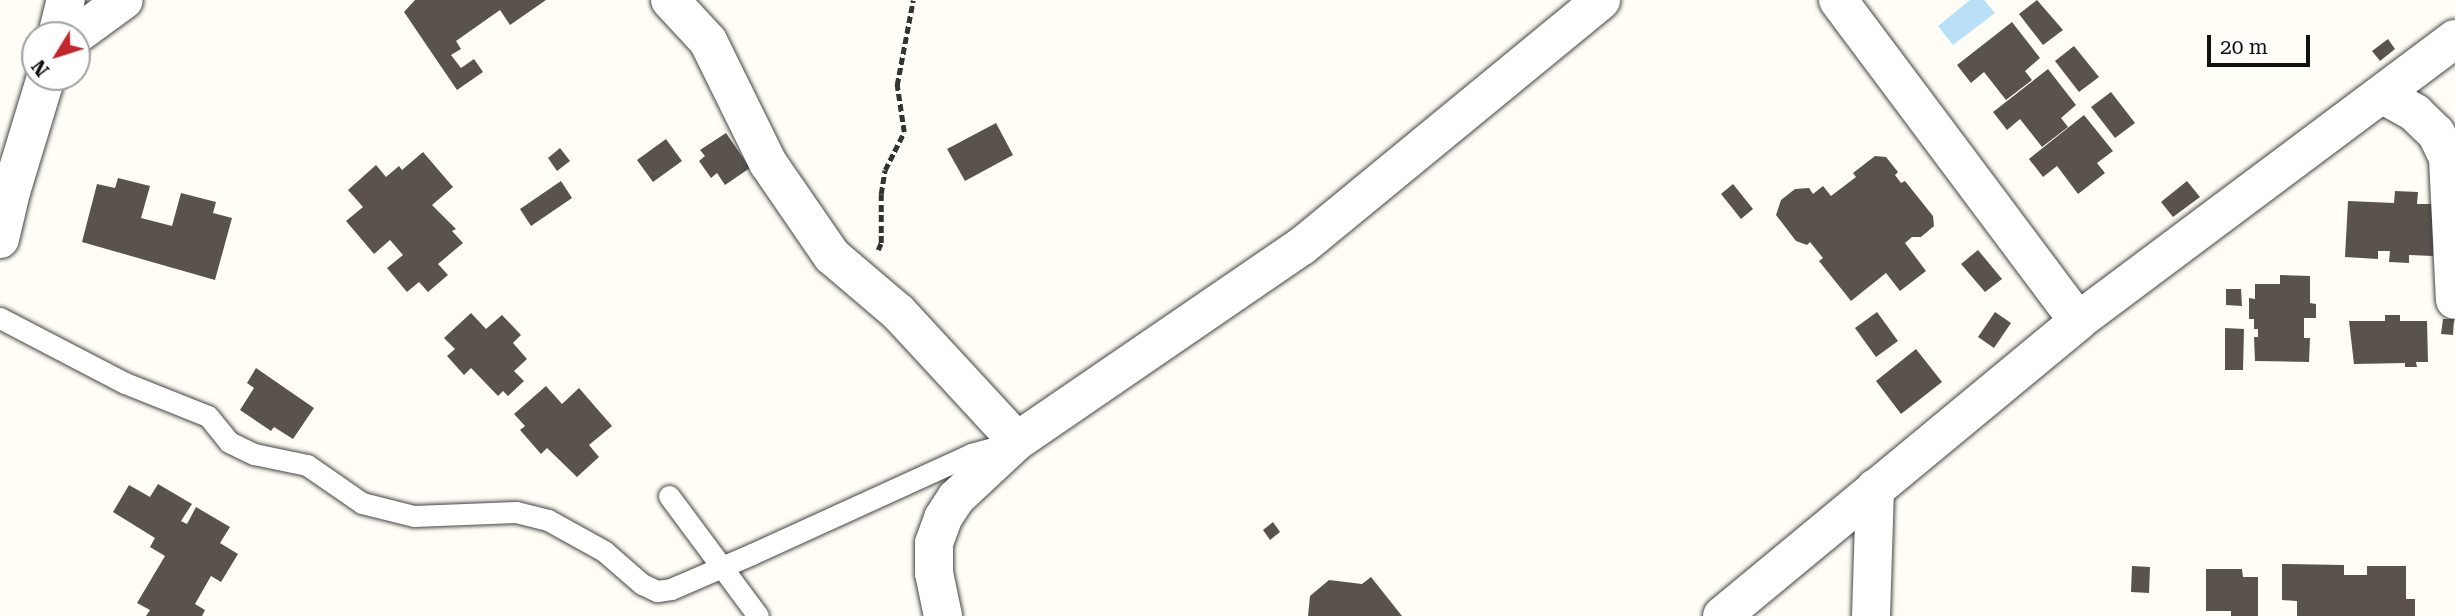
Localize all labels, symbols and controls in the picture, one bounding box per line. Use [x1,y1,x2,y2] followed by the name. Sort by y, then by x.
[21,21,91,91] north arrow
[2210,21,2313,65] scale bar
[2220,35,2268,59] text: 20 m
[27,55,54,81] text: N

